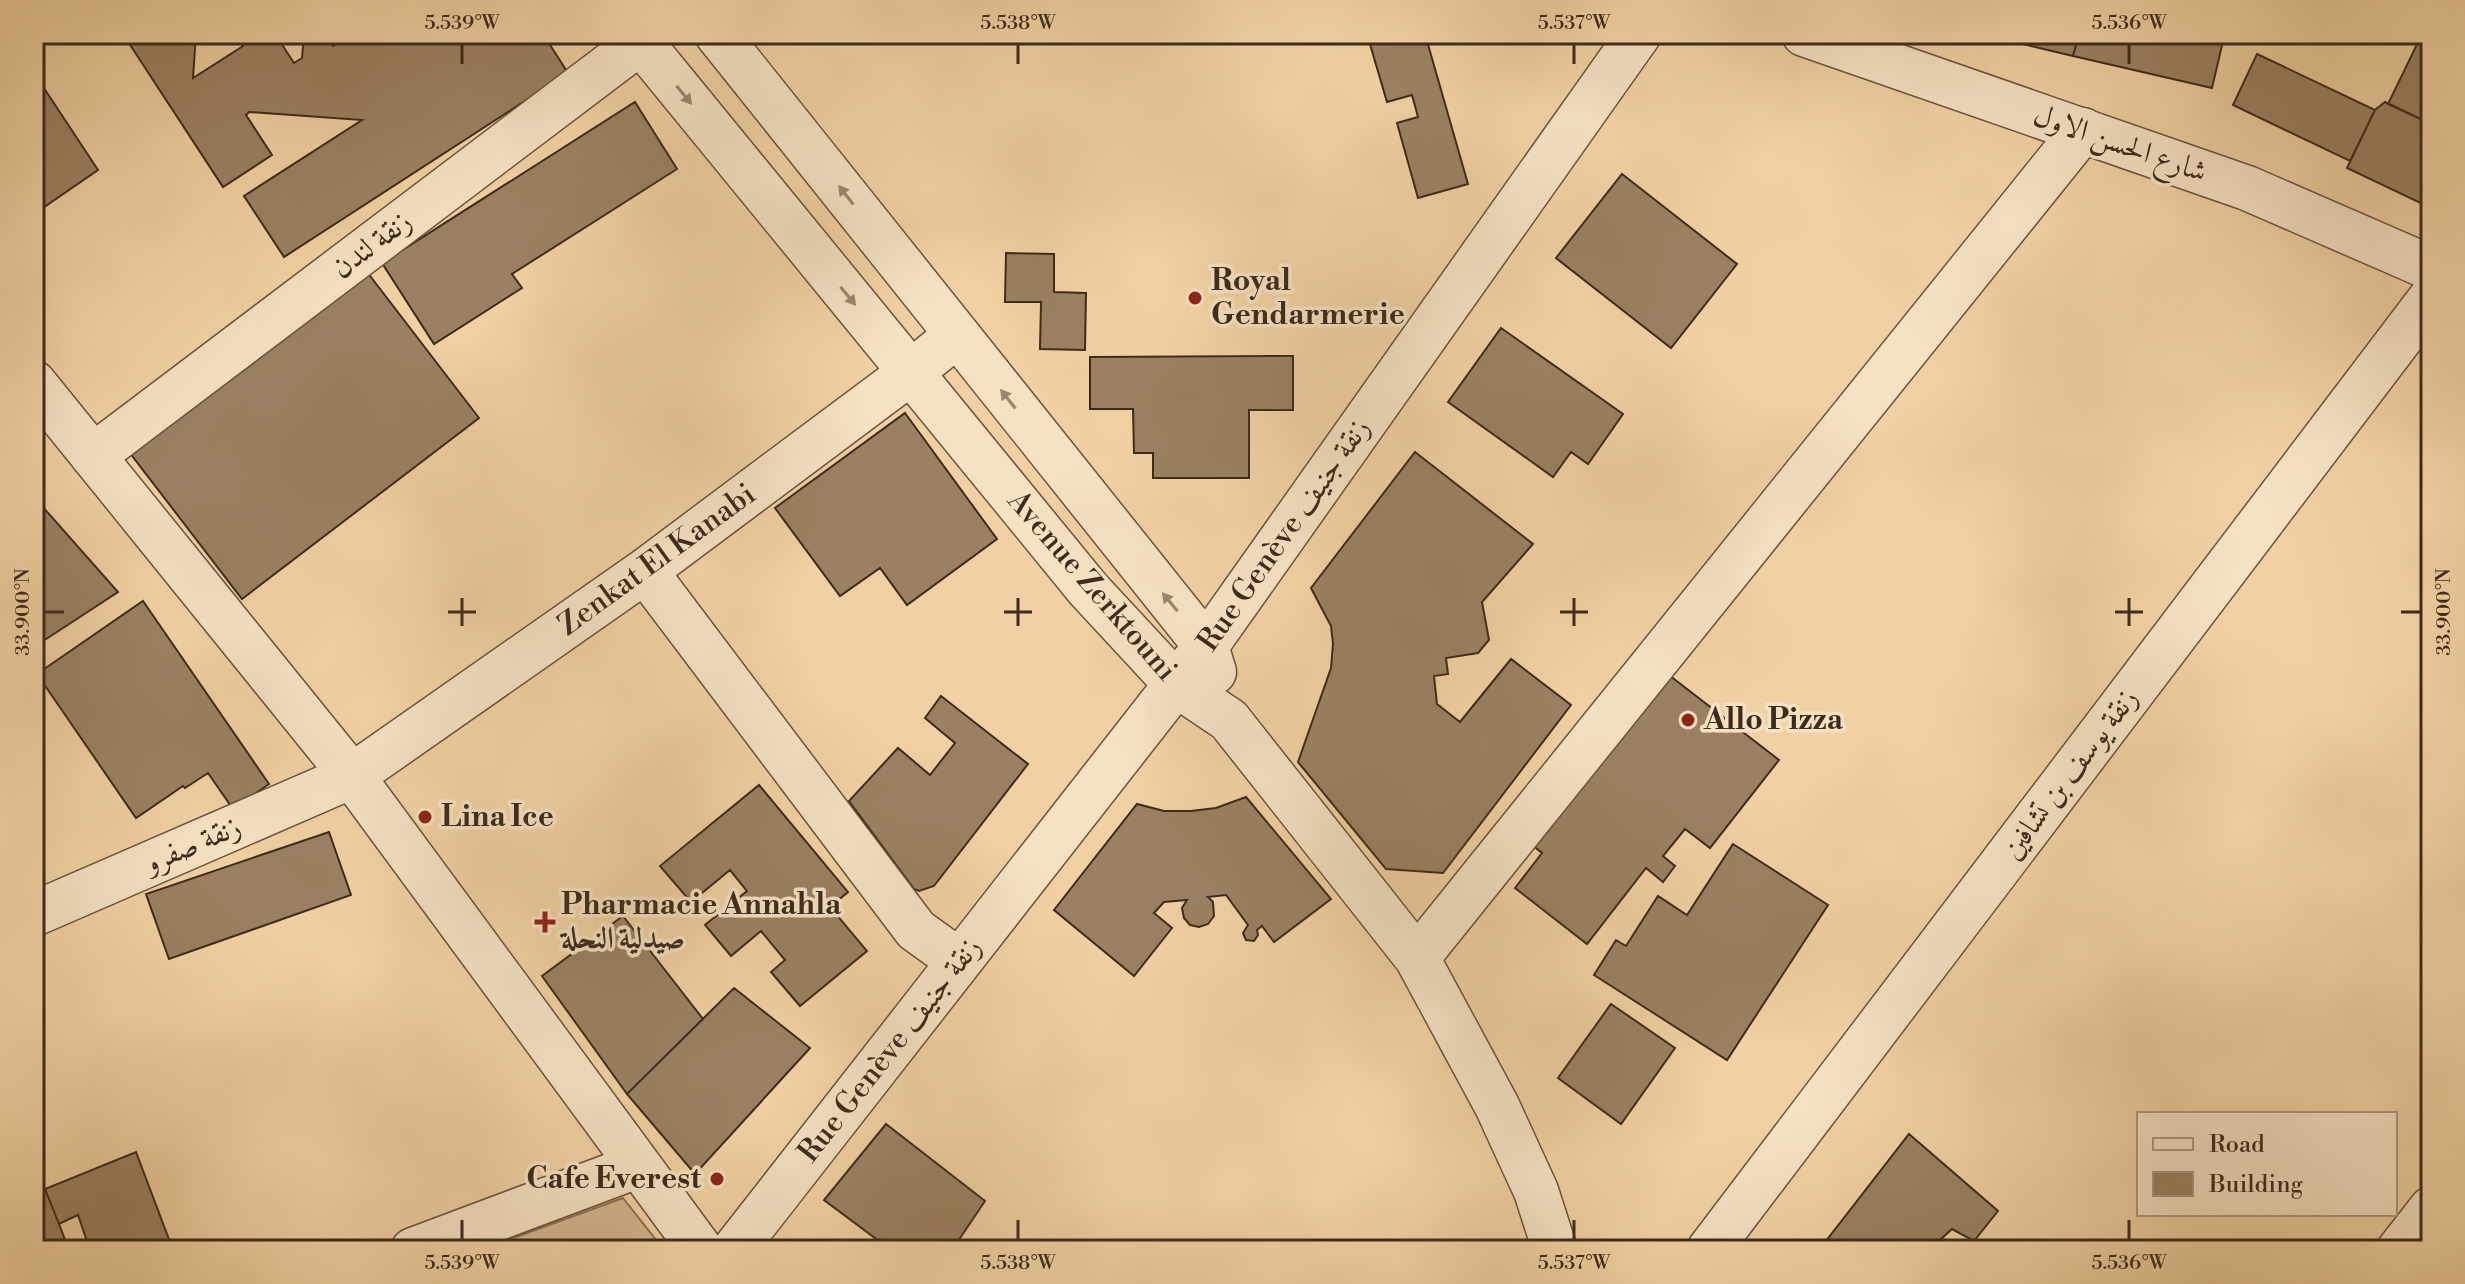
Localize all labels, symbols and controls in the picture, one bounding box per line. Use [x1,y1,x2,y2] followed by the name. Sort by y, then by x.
[424,11,500,36] text: 5.539°W
[980,11,1056,36] text: 5.538°W
[1538,11,1611,36] text: 5.537°W
[2091,11,2167,36] text: 5.536°W
[675,84,692,105] one-way arrow
[2027,97,2212,196] street label: شارع الحسن الاول
[838,185,855,205] one-way arrow
[324,203,420,287] street label: زنقة لندن
[1211,262,1405,334] place label: Royal Gendarmerie
[839,286,856,306] one-way arrow
[1186,289,1204,307] marker: Royal Gendarmerie
[1000,389,1016,409] one-way arrow
[1189,411,1379,659] street label: Rue Genève زنقة جنيف
[551,475,763,645] street label: Zenkat El Kanabi
[998,482,1185,689] street label: Avenue Zerktouni
[11,568,36,656] text: 33.900°N
[2432,568,2457,656] text: 33.900°N
[1162,592,1179,612] one-way arrow
[1993,681,2147,867] street label: زنقة يوسف بن تشافين
[1703,701,1844,739] place label: Allo Pizza
[1679,711,1697,729] marker: Allo Pizza
[441,798,554,836] place label: Lina Ice
[136,808,247,883] street label: زنقة صفرو
[416,808,434,826] marker: Lina Ice
[559,886,842,958] place label: Pharmacie Annahla صيدلية النحلة
[536,913,554,931] marker: Pharmacie Annahla صيدلية النحلة
[790,930,990,1170] street label: Rue Genève زنقة جنيف
[2137,1112,2397,1216] legend
[2209,1130,2265,1160] text: Road
[526,1160,701,1198] place label: Cafe Everest
[708,1170,726,1188] marker: Cafe Everest
[2208,1170,2303,1200] text: Building
[424,1251,500,1276] text: 5.539°W
[980,1251,1056,1276] text: 5.538°W
[1538,1251,1611,1276] text: 5.537°W
[2091,1251,2167,1276] text: 5.536°W

